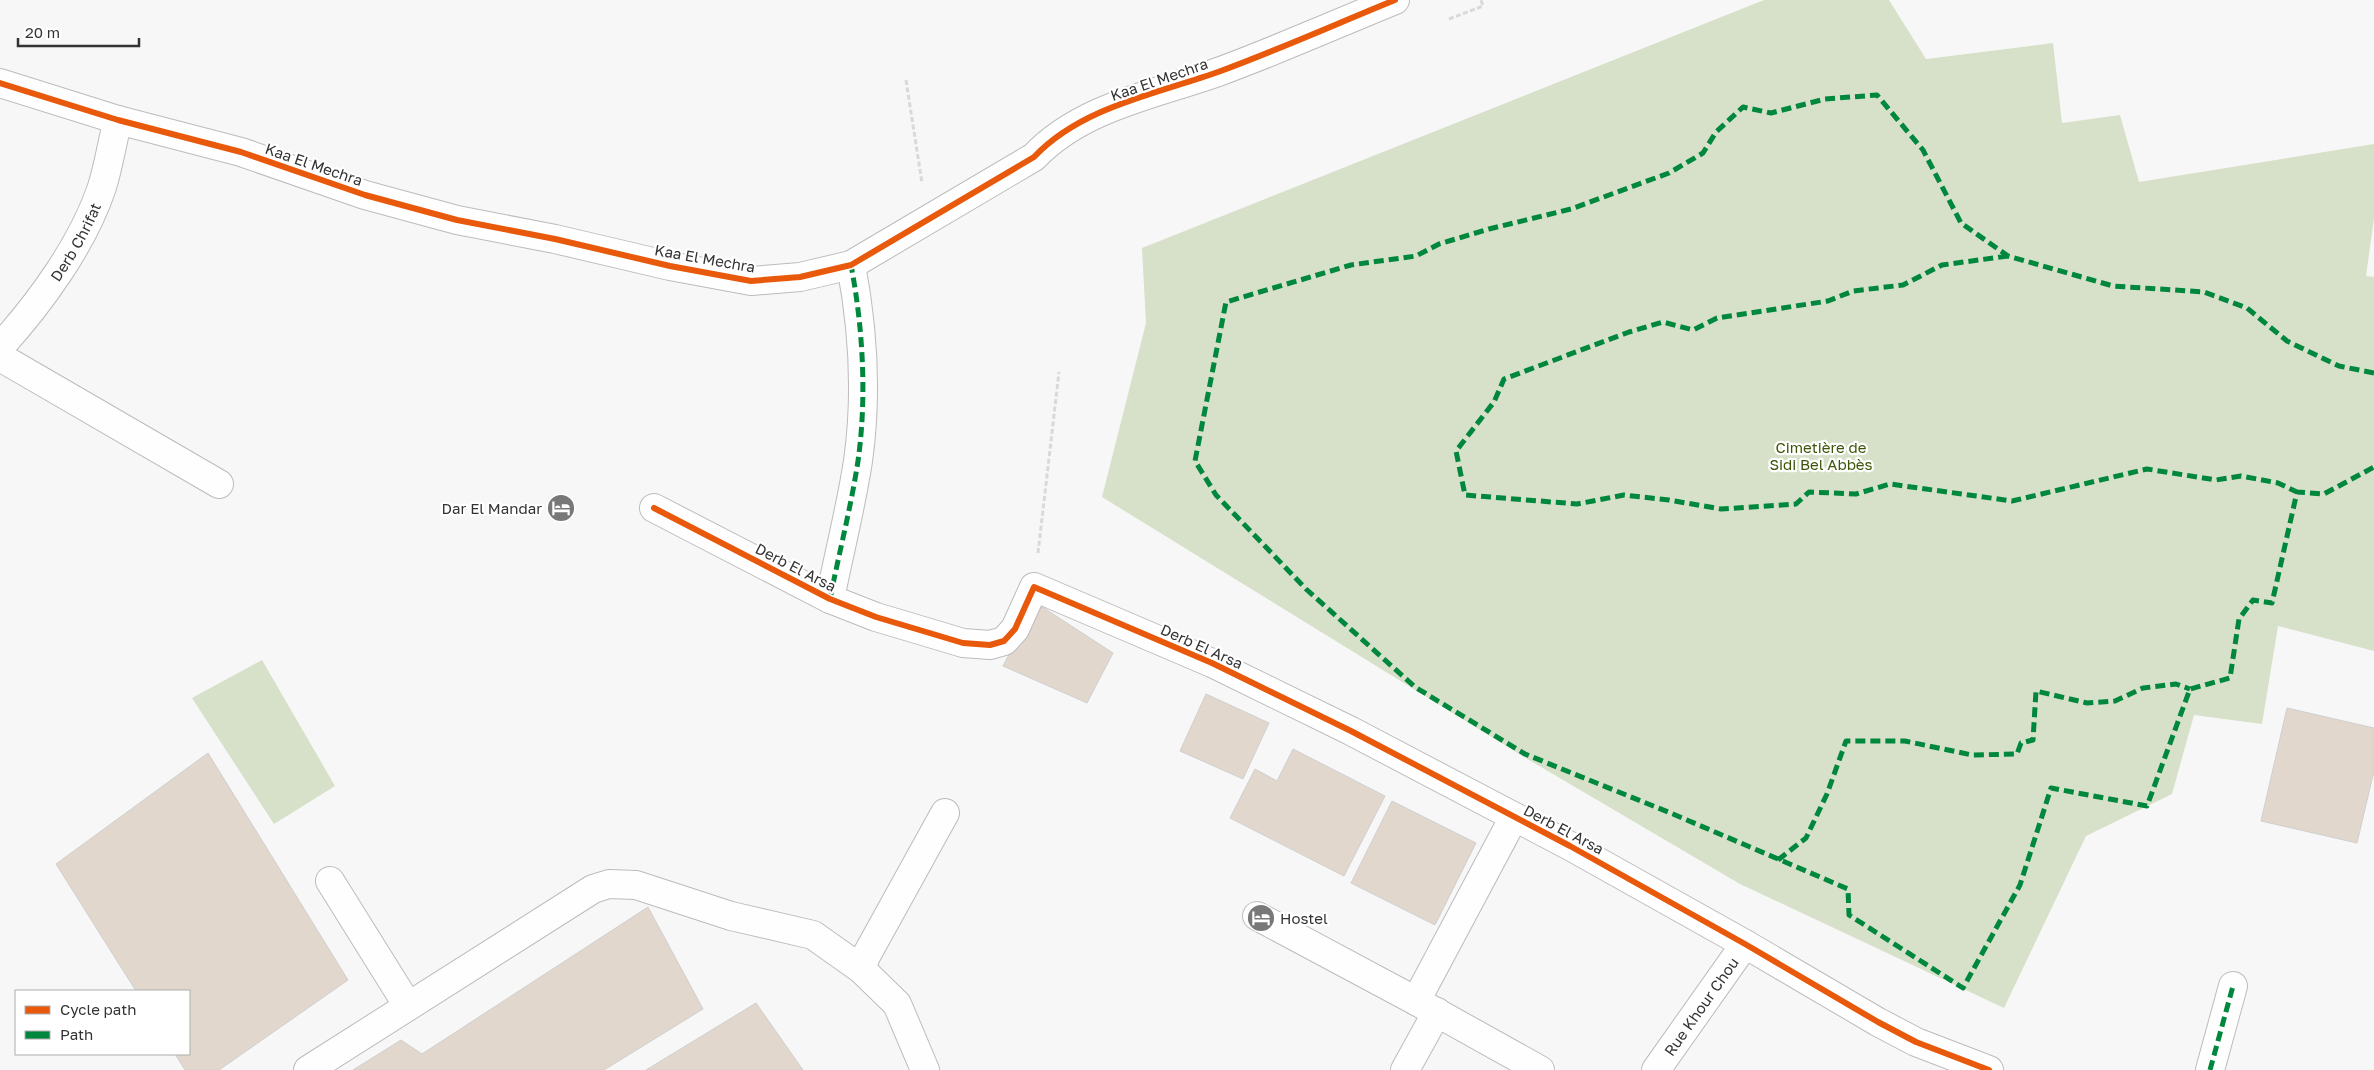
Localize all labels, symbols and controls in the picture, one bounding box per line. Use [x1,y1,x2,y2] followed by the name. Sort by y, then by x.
[18,15,139,47] scale bar
[25,23,60,41] text: 20 m
[1108,54,1210,104] street label: Kaa El Mechra
[263,139,365,189] street label: Kaa El Mechra
[46,200,104,284] street label: Derb Chrifat
[653,240,757,276] street label: Kaa El Mechra
[1769,438,1873,473] park label: Cimetière de Sidi Bel Abbès
[546,493,576,523] hotel icon: Dar El Mandar
[442,499,542,517] place label: Dar El Mandar
[753,539,839,595] street label: Derb El Arsa
[1158,620,1246,672] street label: Derb El Arsa
[1521,800,1607,858] street label: Derb El Arsa
[1246,903,1276,933] hotel icon: Hostel
[1280,909,1328,927] place label: Hostel
[1660,954,1742,1059] street label: Rue Khour Chou
[15,990,190,1055] legend
[60,1000,136,1018] text: Cycle path
[60,1025,93,1043] text: Path

